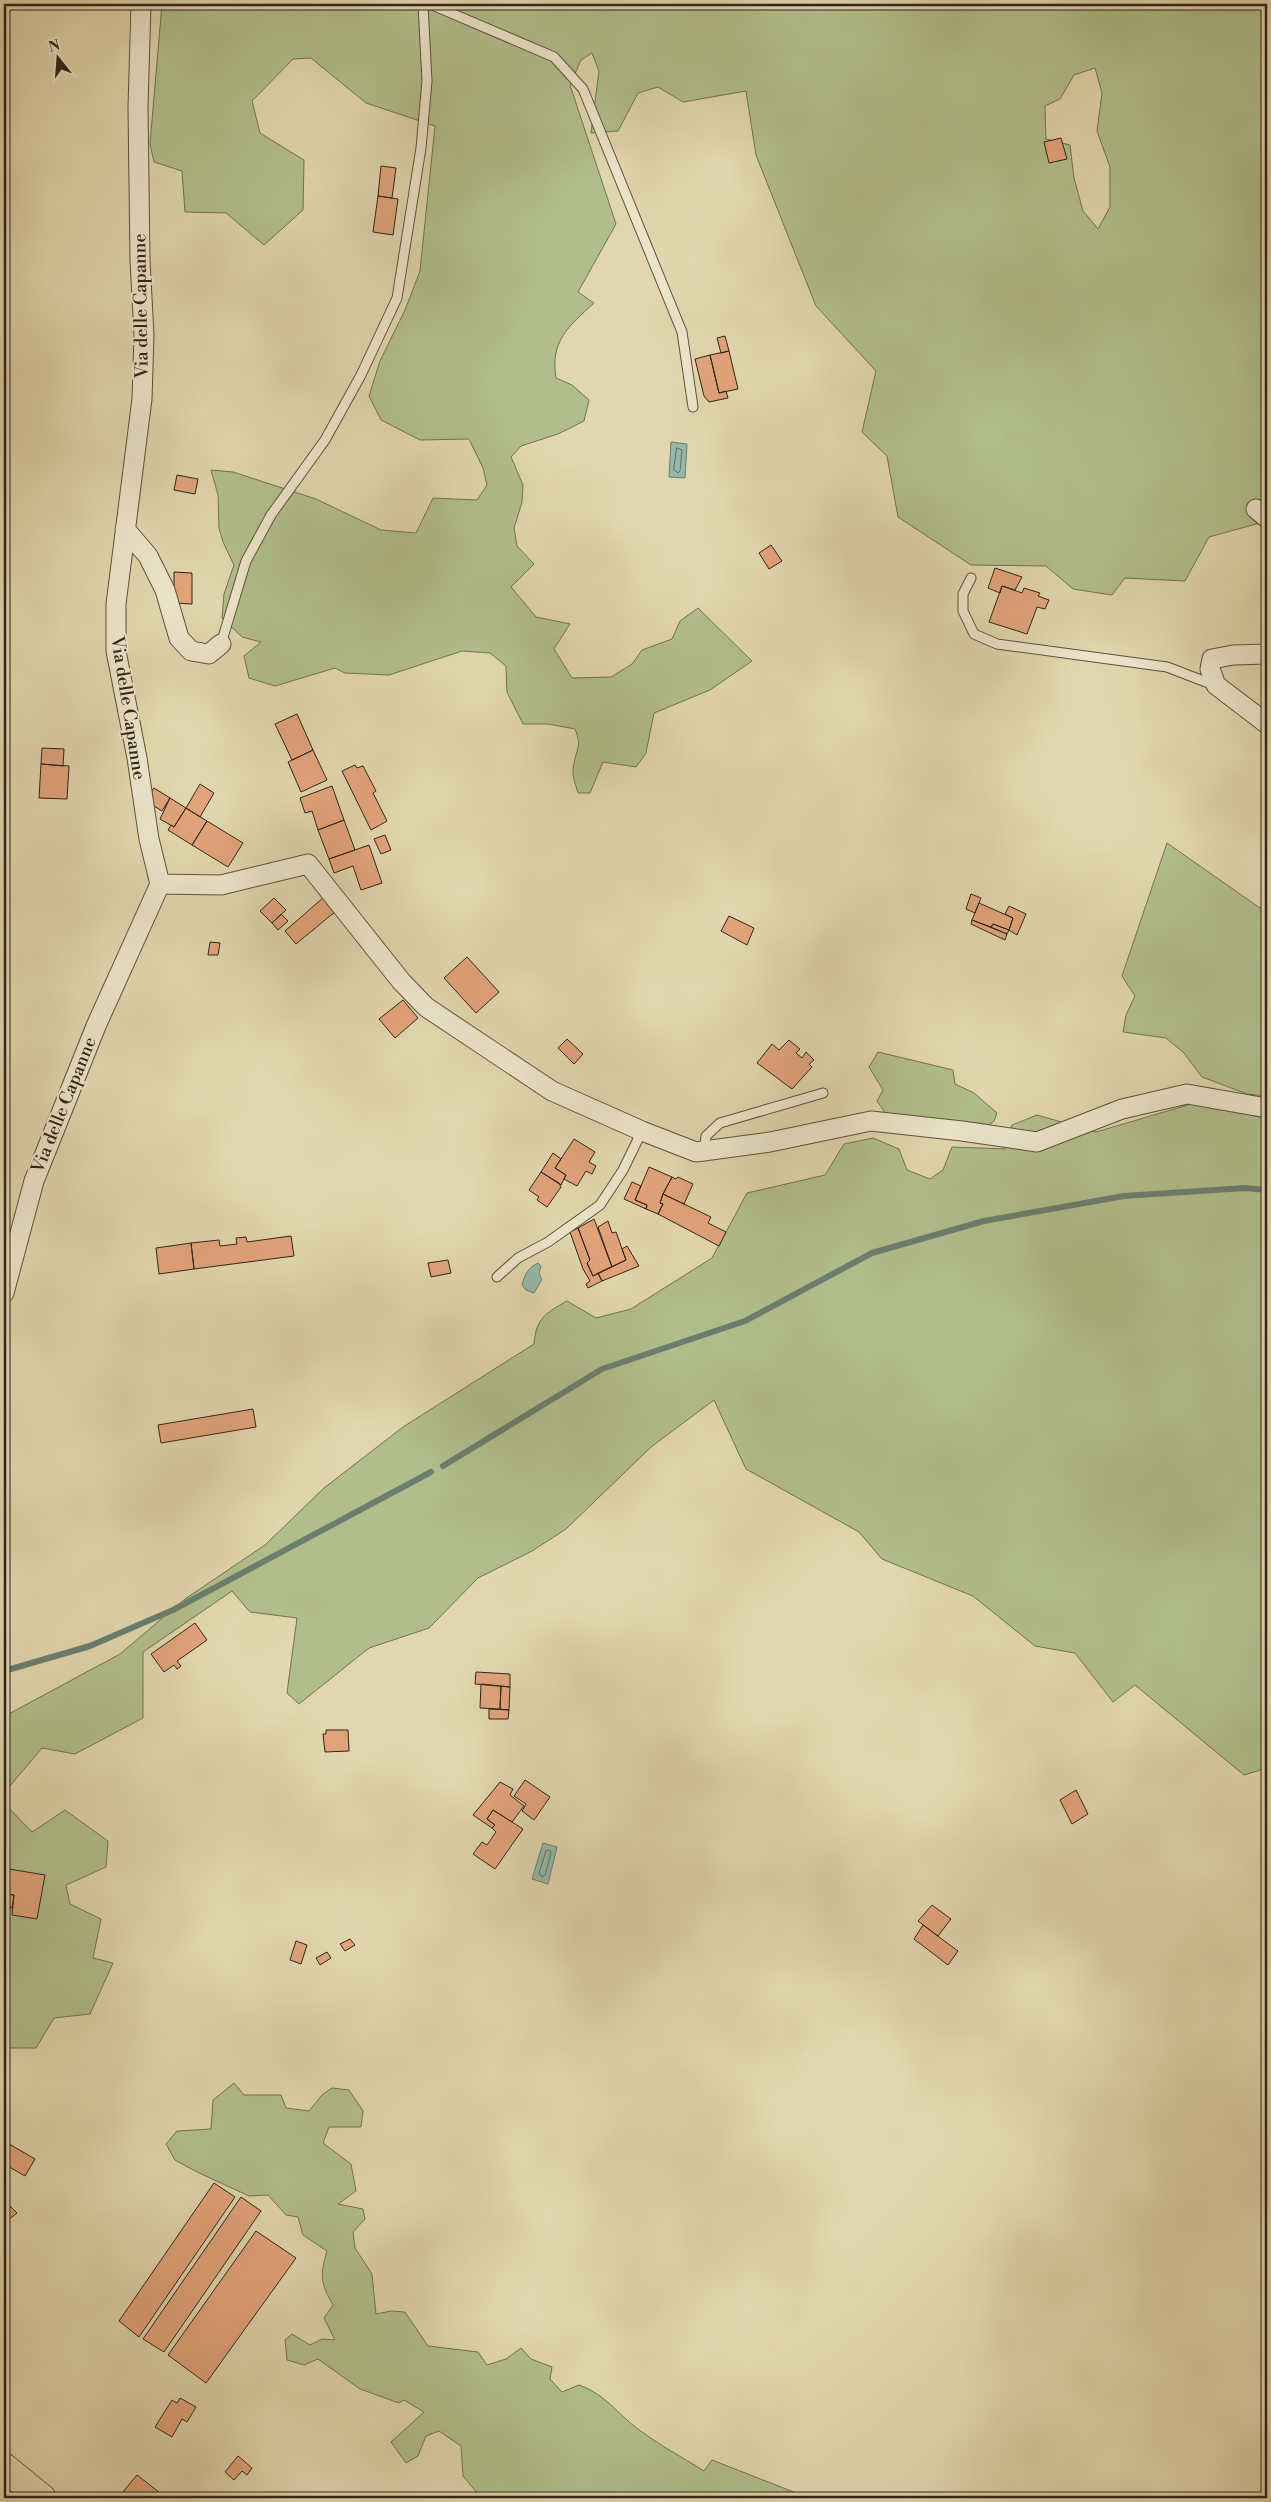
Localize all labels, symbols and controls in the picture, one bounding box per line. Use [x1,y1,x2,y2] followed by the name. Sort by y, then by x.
[32,32,82,82] north arrow
[47,36,62,57] text: N
[128,233,154,380] street label: Via delle Capanne
[105,634,151,781] street label: Via delle Capanne
[26,1034,102,1177] street label: Via delle Capanne

